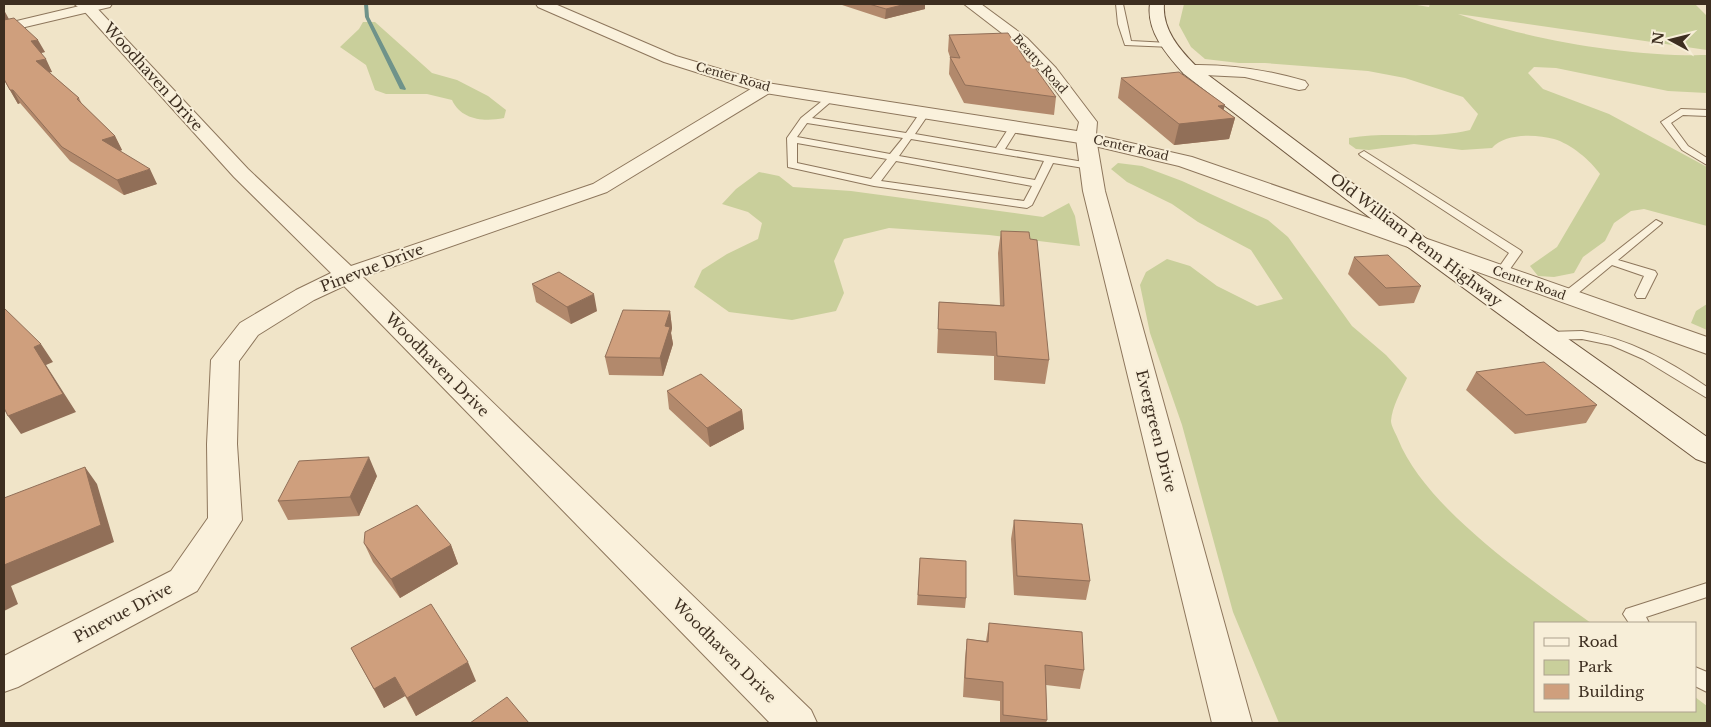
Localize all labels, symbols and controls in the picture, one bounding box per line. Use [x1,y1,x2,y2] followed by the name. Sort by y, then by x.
[1646,15,1696,65] north arrow
[99,18,207,135] street label: Woodhaven Drive
[1010,31,1071,96] street label: Beatty Road
[1648,31,1668,46] text: N
[694,59,772,94] street label: Center Road
[1092,132,1170,163] street label: Center Road
[1327,169,1506,311] street label: Old William Penn Highway
[317,239,426,296] street label: Pinevue Drive
[1490,262,1568,303] street label: Center Road
[381,308,493,421] street label: Woodhaven Drive
[1132,368,1181,494] street label: Evergreen Drive
[70,579,175,647] street label: Pinevue Drive
[668,594,780,707] street label: Woodhaven Drive
[1534,622,1696,712] legend
[1578,632,1618,651] text: Road
[1578,657,1614,676] text: Park
[1578,682,1645,701] text: Building

